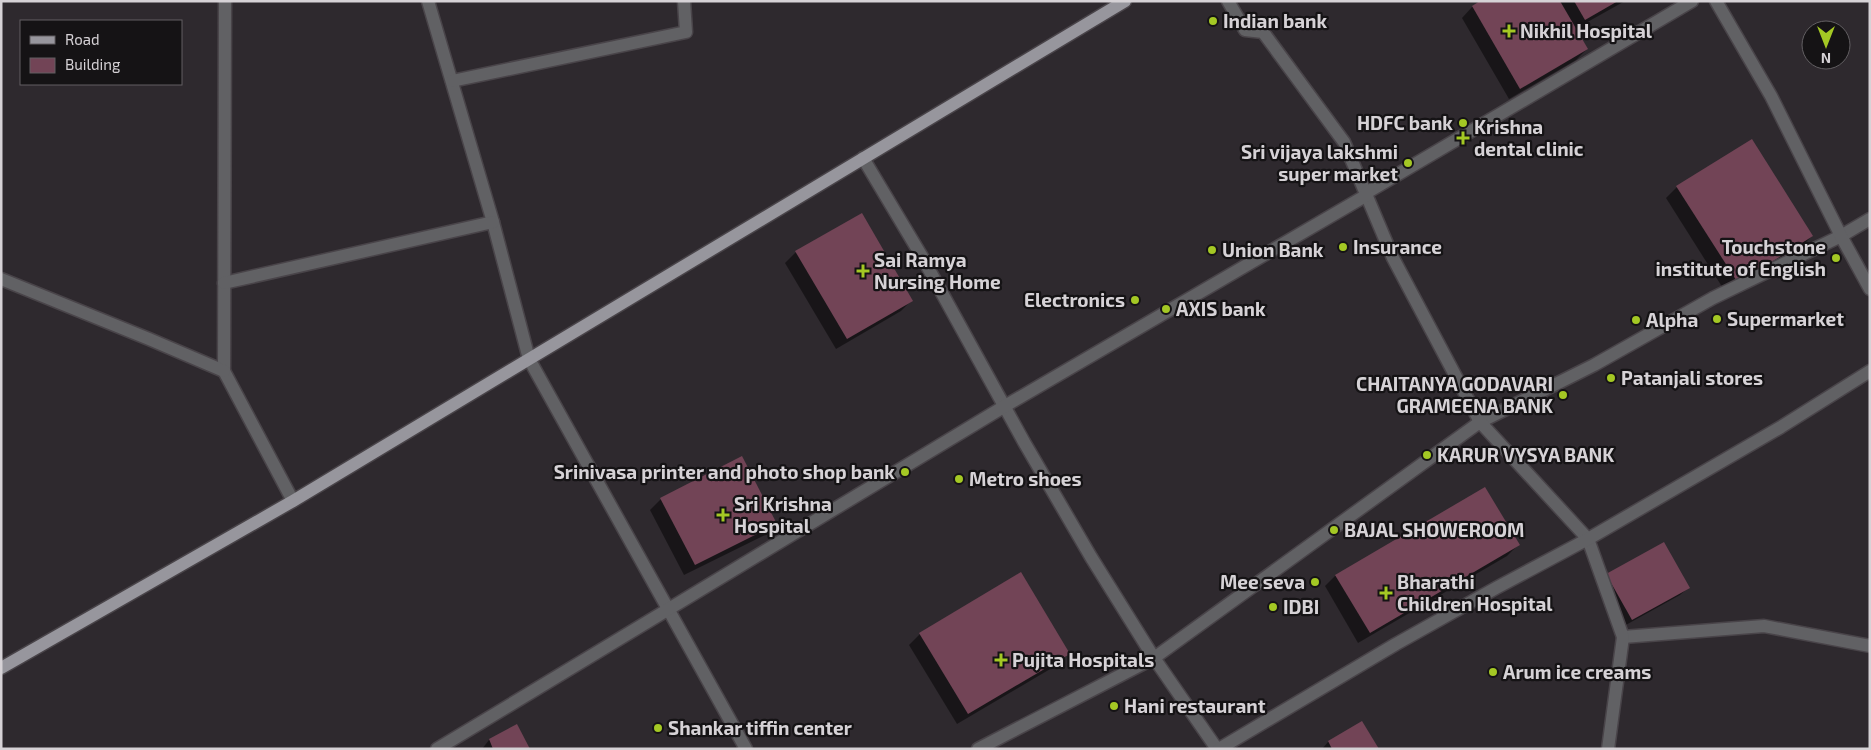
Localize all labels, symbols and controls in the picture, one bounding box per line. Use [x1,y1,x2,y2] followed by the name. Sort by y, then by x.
[1223,9,1327,32] place label: Indian bank
[1207,15,1219,27] marker: Indian bank
[1520,19,1653,42] place label: Nikhil Hospital
[20,20,182,85] legend
[1801,20,1851,70] north arrow
[1502,24,1516,38] marker: Nikhil Hospital
[65,30,100,48] text: Road
[1821,50,1831,67] text: N
[65,55,121,73] text: Building
[1357,111,1453,134] place label: HDFC bank
[1474,115,1584,160] place label: Krishna dental clinic
[1457,117,1469,129] marker: HDFC bank
[1456,131,1470,145] marker: Krishna dental clinic
[1241,140,1398,185] place label: Sri vijaya lakshmi super market
[1402,157,1414,169] marker: Sri vijaya lakshmi super market
[1353,235,1442,258] place label: Insurance
[1656,235,1826,280] place label: Touchstone institute of English
[1222,238,1324,261] place label: Union Bank
[1337,241,1349,253] marker: Insurance
[1206,244,1218,256] marker: Union Bank
[874,248,1001,293] place label: Sai Ramya Nursing Home
[1830,252,1842,264] marker: Touchstone institute of English
[856,264,870,278] marker: Sai Ramya Nursing Home
[1024,288,1125,311] place label: Electronics
[1129,294,1141,306] marker: Electronics
[1176,297,1266,320] place label: AXIS bank
[1160,303,1172,315] marker: AXIS bank
[1727,307,1844,330] place label: Supermarket
[1646,308,1698,331] place label: Alpha
[1711,313,1723,325] marker: Supermarket
[1630,314,1642,326] marker: Alpha
[1621,366,1763,389] place label: Patanjali stores
[1356,372,1553,417] place label: CHAITANYA GODAVARI GRAMEENA BANK
[1605,372,1617,384] marker: Patanjali stores
[1557,389,1569,401] marker: CHAITANYA GODAVARI GRAMEENA BANK
[1437,443,1614,466] place label: KARUR VYSYA BANK
[1421,449,1433,461] marker: KARUR VYSYA BANK
[554,460,895,483] place label: Srinivasa printer and photo shop bank
[899,466,911,478] marker: Srinivasa printer and photo shop bank
[969,467,1082,490] place label: Metro shoes
[953,473,965,485] marker: Metro shoes
[734,492,832,537] place label: Sri Krishna Hospital
[716,508,730,522] marker: Sri Krishna Hospital
[1344,518,1525,541] place label: BAJAL SHOWEROOM
[1328,524,1340,536] marker: BAJAL SHOWEROOM
[1220,570,1305,593] place label: Mee seva
[1397,570,1553,615] place label: Bharathi Children Hospital
[1309,576,1321,588] marker: Mee seva
[1379,586,1393,600] marker: Bharathi Children Hospital
[1283,595,1319,618] place label: IDBI
[1267,601,1279,613] marker: IDBI
[1012,648,1154,671] place label: Pujita Hospitals
[994,653,1008,667] marker: Pujita Hospitals
[1503,660,1651,683] place label: Arum ice creams
[1487,666,1499,678] marker: Arum ice creams
[1124,694,1266,717] place label: Hani restaurant
[1108,700,1120,712] marker: Hani restaurant
[668,716,852,739] place label: Shankar tiffin center
[652,722,664,734] marker: Shankar tiffin center

